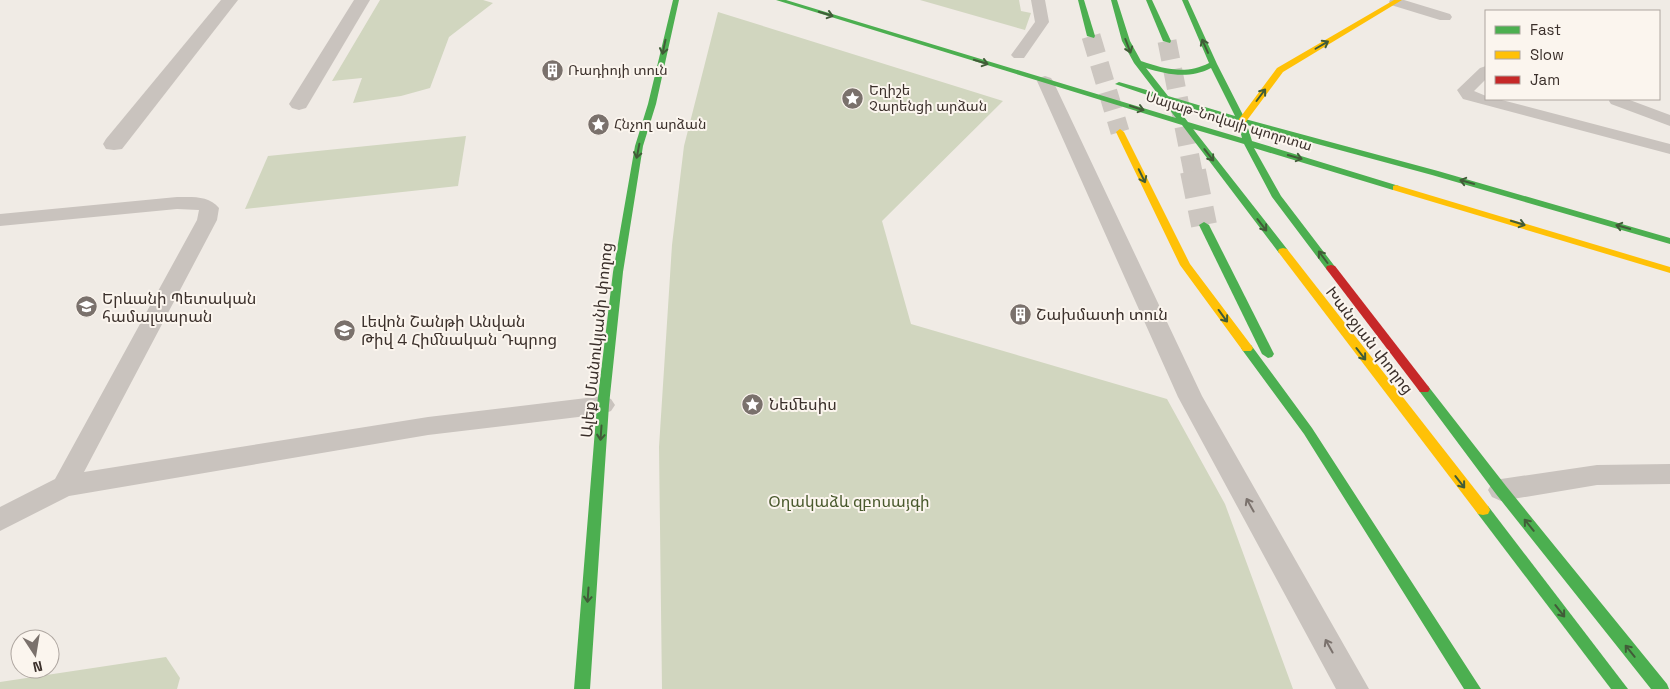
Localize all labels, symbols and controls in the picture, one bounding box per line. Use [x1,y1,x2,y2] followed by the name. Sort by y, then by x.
[817,9,833,19] one-way arrow
[1485,10,1660,100] legend
[1530,20,1561,39] text: Fast
[659,39,668,55] one-way arrow
[1125,39,1134,54] one-way arrow
[1200,39,1210,54] one-way arrow
[1314,40,1328,50] one-way arrow
[1530,45,1564,64] text: Slow
[973,57,989,67] one-way arrow
[540,58,564,82] building icon: Ռադիոյի տուն
[568,61,668,79] place label: Ռադիոյի տուն
[1530,70,1560,89] text: Jam
[869,81,987,115] place label: Եղիշե Չարենցի արձան
[841,86,865,110] place icon: Եղիշե Չարենցի արձան
[1144,87,1314,155] street label: Սայաթ-Նովայի պողոտա
[1256,88,1266,102] one-way arrow
[1128,104,1144,113] one-way arrow
[586,112,610,136] place icon: Հնչող արձան
[614,115,706,133] place label: Հնչող արձան
[633,143,643,159] one-way arrow
[1204,148,1215,161] one-way arrow
[1287,153,1303,163] one-way arrow
[1138,168,1147,183] one-way arrow
[1459,177,1475,186] one-way arrow
[1256,218,1267,231] one-way arrow
[1510,219,1526,229] one-way arrow
[1616,222,1632,232] one-way arrow
[576,241,617,439] street label: Ալեք Մանուկյանի փողոց
[1318,251,1329,264] one-way arrow
[1321,282,1418,398] street label: Խանջյան փողոց
[102,288,256,327] place label: Երևանի Պետական համալսարան
[74,295,98,319] school or university icon: Երևանի Պետական համալսարան
[1008,302,1032,326] building icon: Շախմատի տուն
[1036,304,1168,325] place label: Շախմատի տուն
[1218,309,1228,323] one-way arrow
[361,311,557,350] place label: Լեվոն Շանթի Անվան Թիվ 4 Հիմնական Դպրոց
[333,318,357,342] school or university icon: Լեվոն Շանթի Անվան Թիվ 4 Հիմնական Դպրոց
[1356,347,1366,361] one-way arrow
[741,392,765,416] place icon: Նեմեսիս
[769,394,837,415] place label: Նեմեսիս
[596,425,606,441] one-way arrow
[1455,475,1466,488] one-way arrow
[768,491,930,512] park label: Օղակաձև զբոսայգի
[1244,498,1254,512] one-way arrow
[1523,518,1534,531] one-way arrow
[584,587,593,603] one-way arrow
[1554,604,1565,617] one-way arrow
[10,629,60,679] north arrow
[1324,639,1334,654] one-way arrow
[1625,645,1636,658] one-way arrow
[31,657,44,676] text: N

